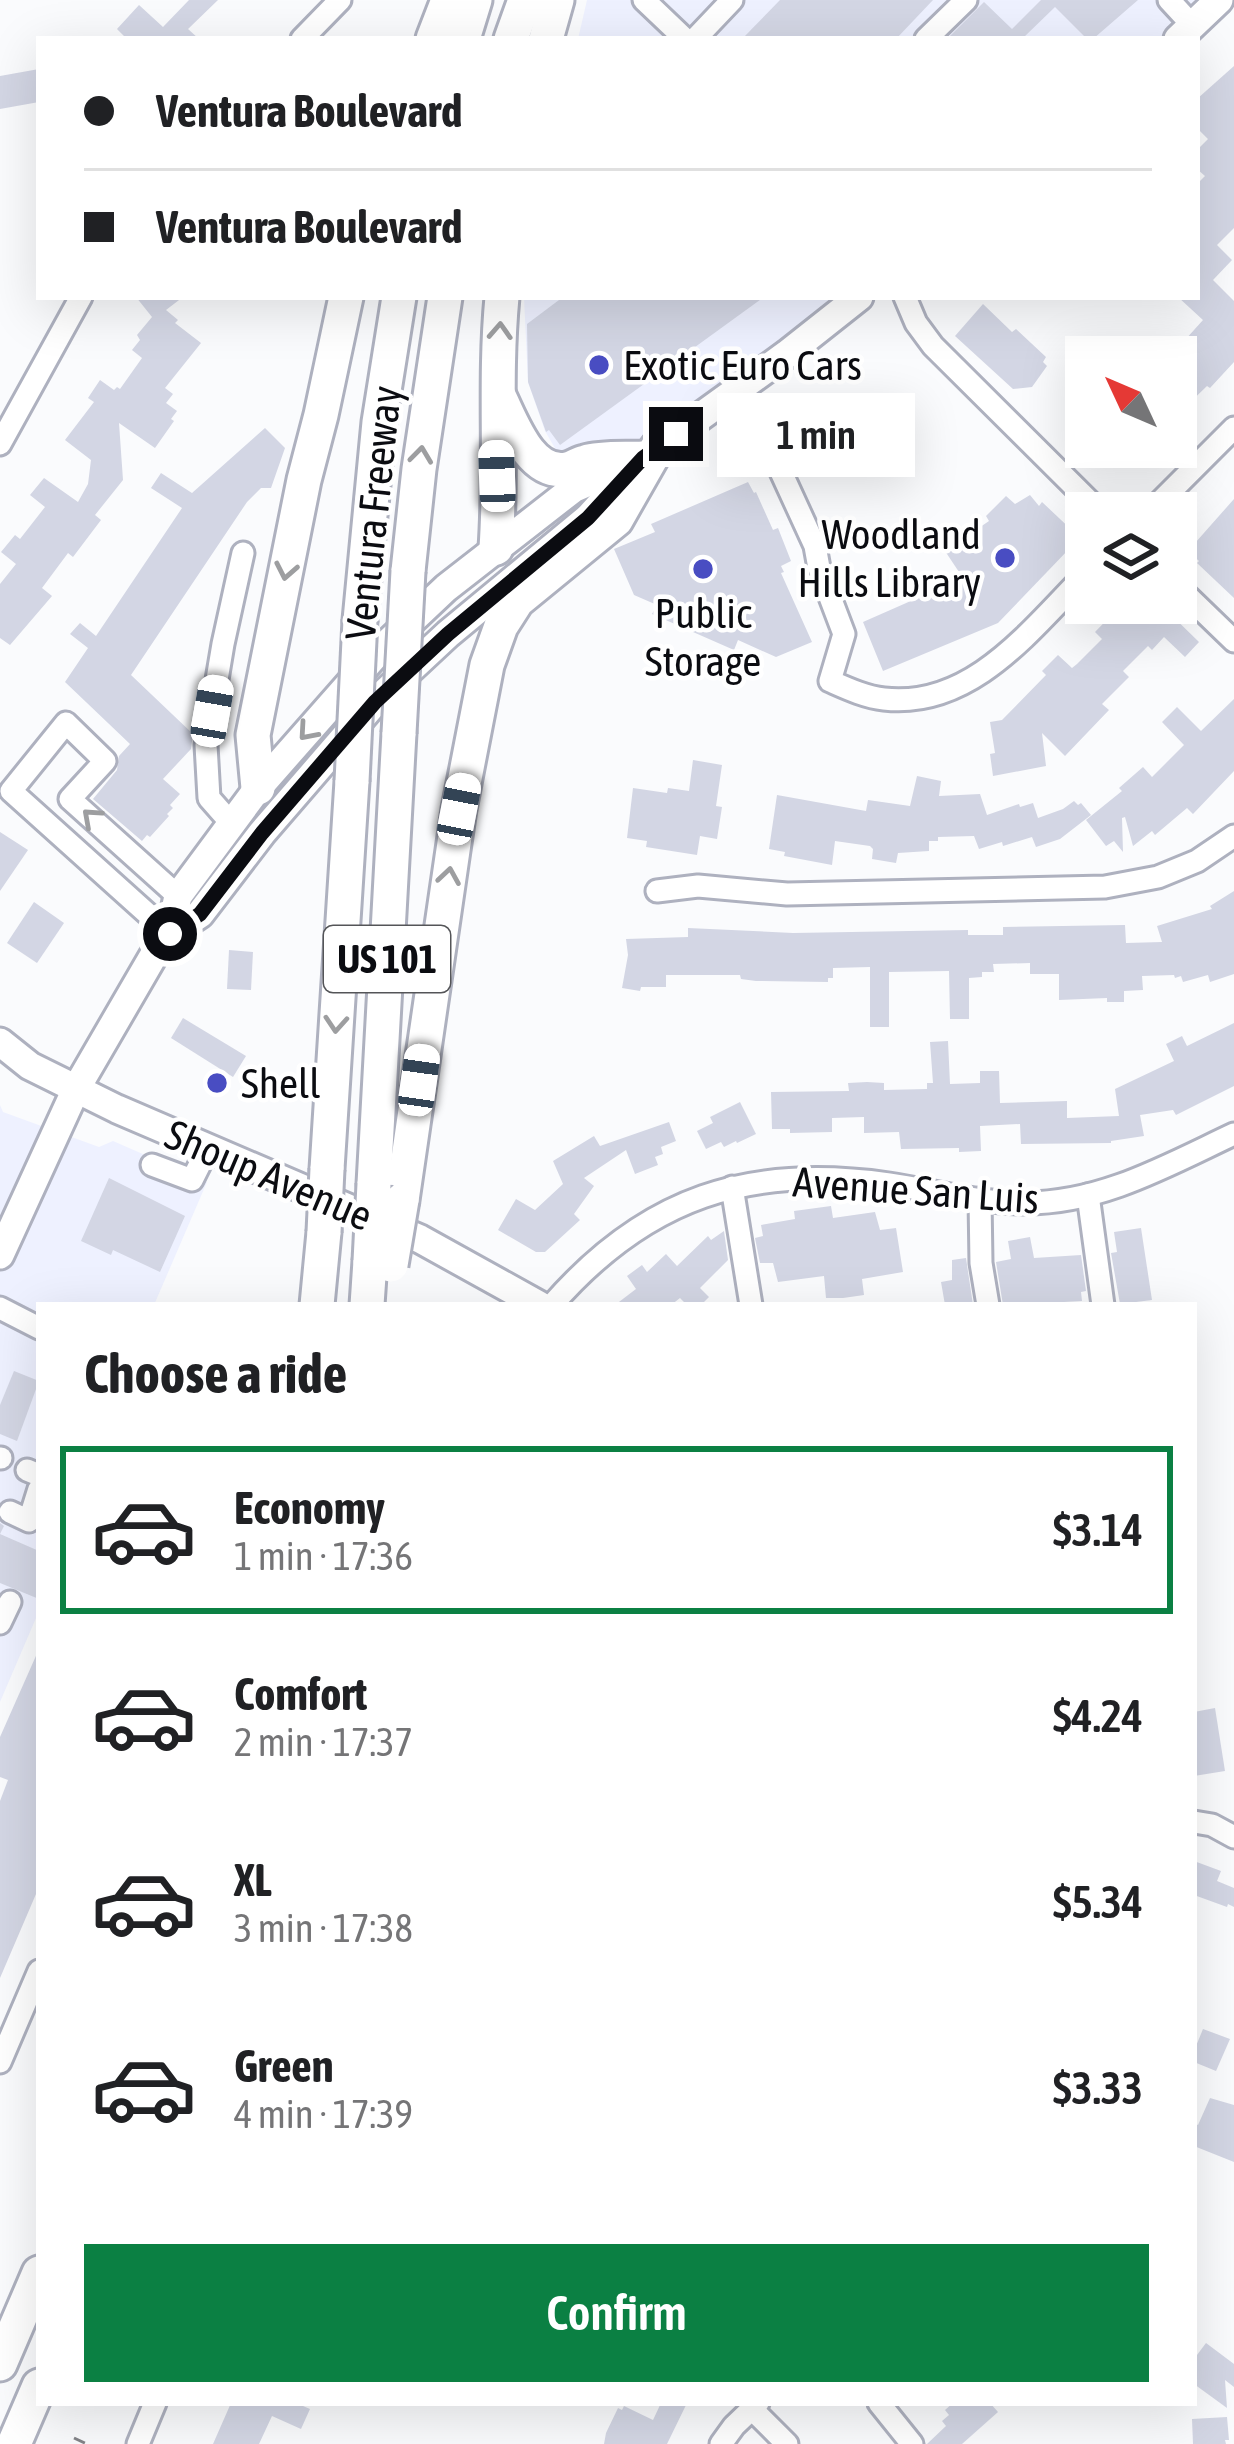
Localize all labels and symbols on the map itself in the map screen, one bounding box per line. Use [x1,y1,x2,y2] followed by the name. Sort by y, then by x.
[487,321,513,340] one-way arrow
[1065,336,1197,468] north arrow
[623,341,862,389] place label: Exotic Euro Cars
[586,352,612,378] marker: Exotic Euro Cars
[336,383,410,643] street label: Ventura Freeway
[718,392,916,476] callout: 1 min
[649,407,703,461] route end
[478,439,516,513] car
[407,445,433,465] one-way arrow
[798,510,981,606] place label: Woodland Hills Library
[992,545,1018,571] marker: Woodland Hills Library
[690,556,716,582] marker: Public Storage
[274,560,300,580] one-way arrow
[645,589,761,685] place label: Public Storage
[188,672,236,750] car
[299,719,321,741] one-way arrow
[434,770,484,848] car
[84,810,105,831] one-way arrow
[435,867,460,887] one-way arrow
[143,907,197,961] route start
[324,926,450,992] road number: US 101
[324,1015,350,1034] one-way arrow
[396,1042,442,1118] car
[241,1059,320,1107] place label: Shell
[204,1070,230,1096] marker: Shell
[158,1110,380,1240] street label: Shoup Avenue
[791,1157,1041,1223] street label: Avenue San Luis

